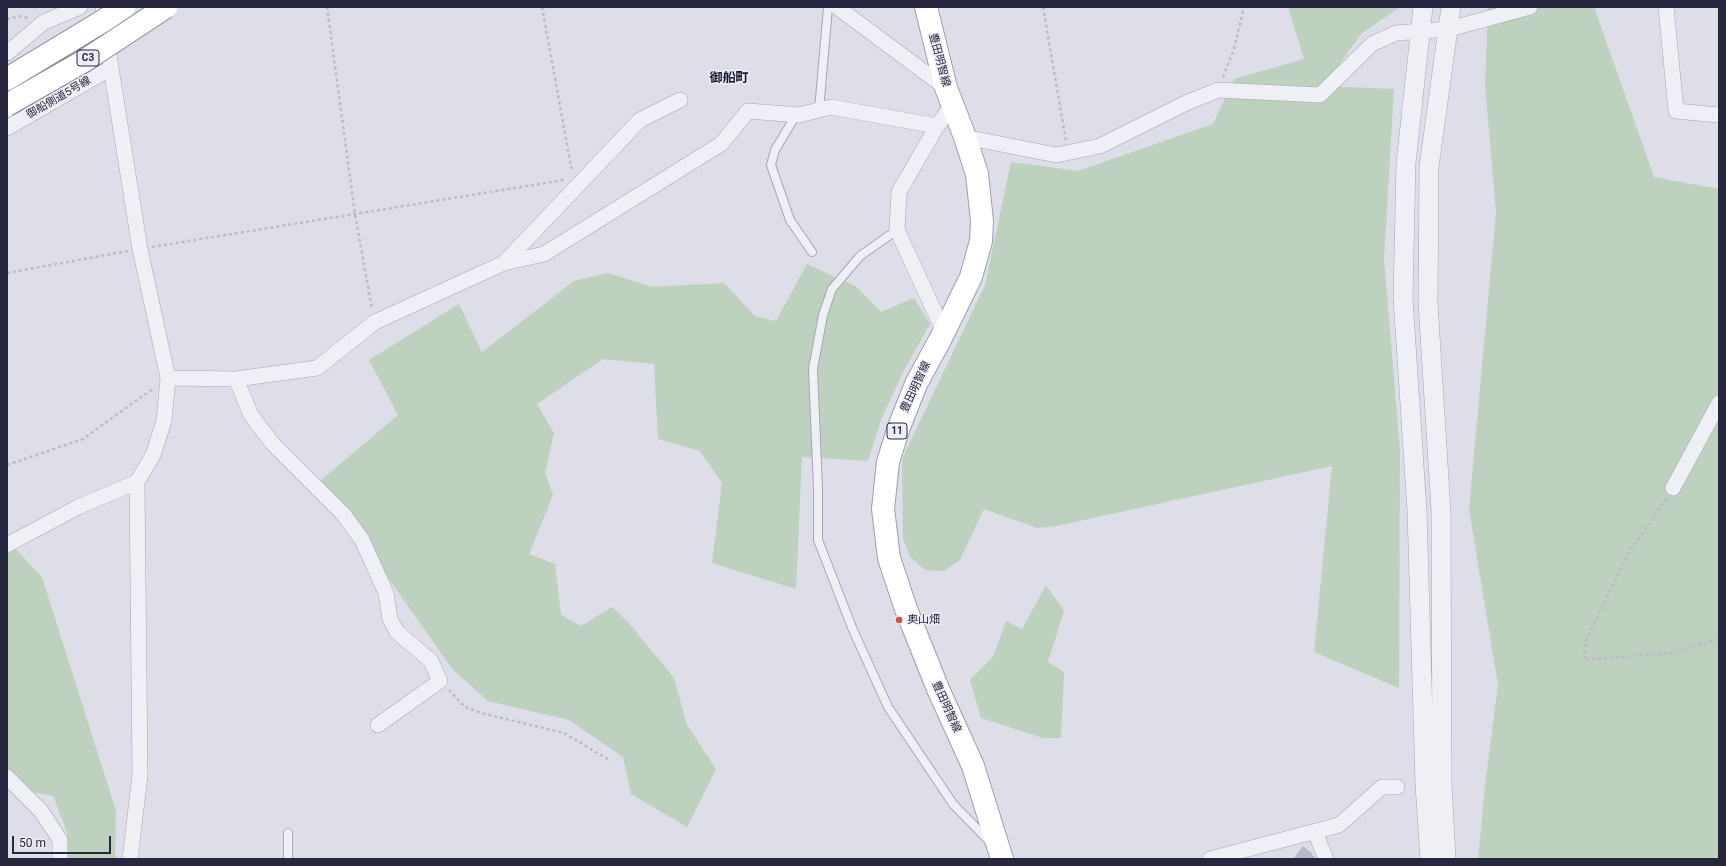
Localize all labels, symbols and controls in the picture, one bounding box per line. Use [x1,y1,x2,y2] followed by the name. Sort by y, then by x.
[926,32,952,88] street label: 豊田明智線
[77,50,99,66] road number: C3
[710,71,748,87] district label: 御船町
[24,74,94,122] street label: 御船側道5号線
[898,359,934,415] street label: 豊田明智線
[887,423,907,439] road number: 11
[907,613,940,627] place label: 奥山畑
[894,615,904,625] marker: 奥山畑
[929,679,963,735] street label: 豊田明智線
[14,828,113,854] scale bar
[19,836,46,850] text: 50 m

